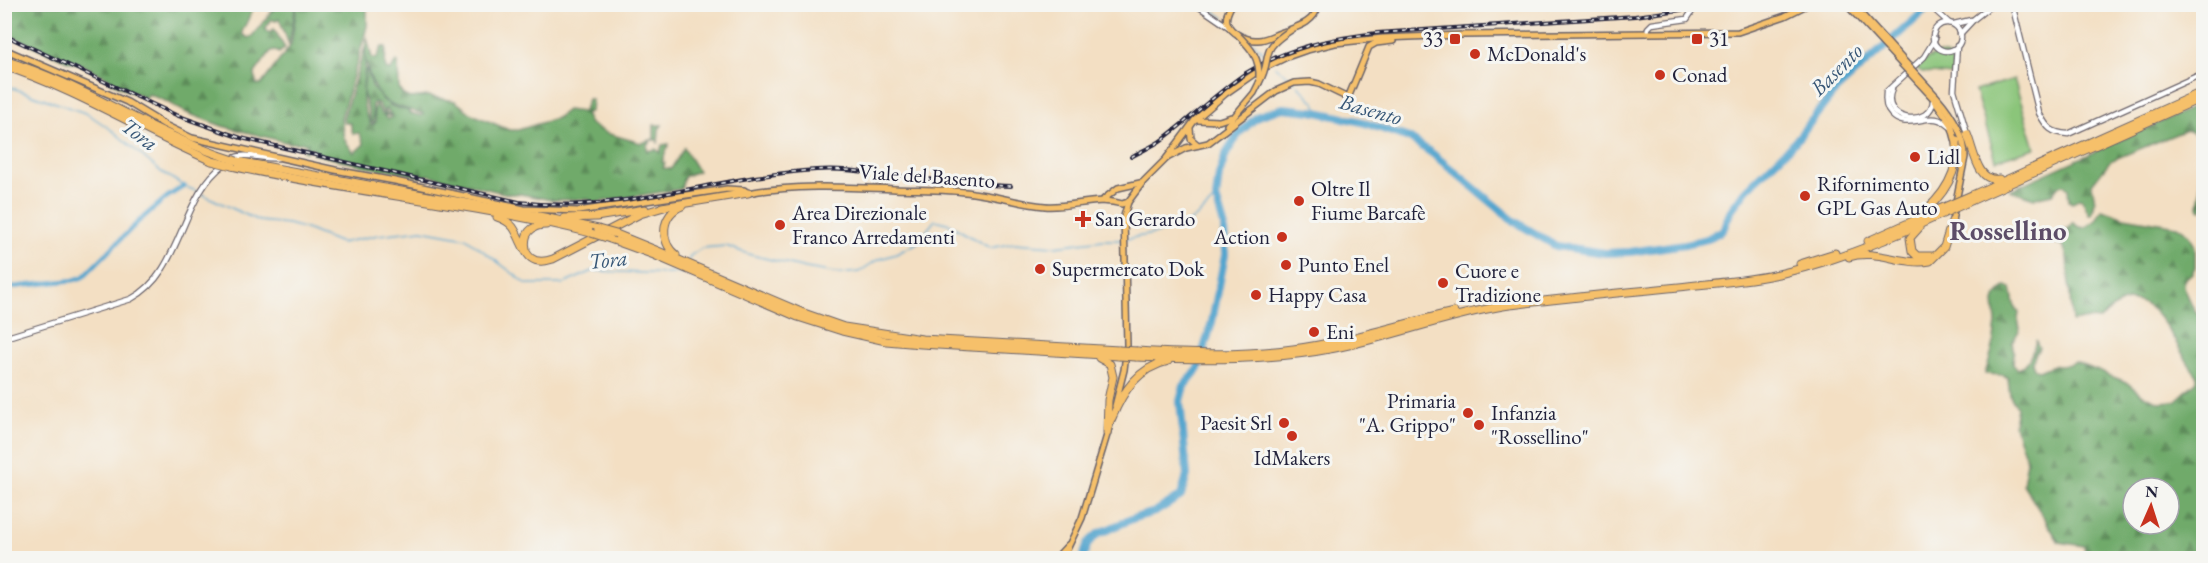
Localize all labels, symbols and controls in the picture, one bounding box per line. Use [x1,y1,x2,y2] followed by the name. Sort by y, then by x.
[1423,25,1443,52] place label: 33
[1709,25,1729,52] place label: 31
[1448,32,1462,46] marker: 33
[1690,32,1704,46] marker: 31
[1803,37,1869,103] water label: Basento
[1487,40,1587,67] place label: McDonald's
[1468,47,1482,61] marker: McDonald's
[1672,61,1728,88] place label: Conad
[1653,68,1667,82] marker: Conad
[1335,87,1405,132] water label: Basento
[115,111,164,158] water label: Tora
[1927,143,1960,170] place label: Lidl
[1908,150,1922,164] marker: Lidl
[858,157,996,194] street label: Viale del Basento
[1817,170,1938,221] place label: Rifornimento GPL Gas Auto
[1311,175,1425,226] place label: Oltre Il Fiume Barcafè
[1798,189,1812,203] marker: Rifornimento GPL Gas Auto
[1292,194,1306,208] marker: Oltre Il Fiume Barcafè
[791,199,955,250] place label: Area Direzionale Franco Arredamenti
[1095,205,1195,232] place label: San Gerardo
[1076,212,1090,226] marker: San Gerardo
[1949,213,2067,248] district label: Rossellino
[773,218,787,232] marker: Area Direzionale Franco Arredamenti
[1213,223,1270,250] place label: Action
[1275,230,1289,244] marker: Action
[587,243,629,276] water label: Tora
[1298,251,1389,278] place label: Punto Enel
[1052,255,1205,282] place label: Supermercato Dok
[1455,257,1541,308] place label: Cuore e Tradizione
[1279,258,1293,272] marker: Punto Enel
[1033,262,1047,276] marker: Supermercato Dok
[1436,276,1450,290] marker: Cuore e Tradizione
[1268,281,1367,308] place label: Happy Casa
[1249,288,1263,302] marker: Happy Casa
[1326,318,1354,345] place label: Eni
[1307,325,1321,339] marker: Eni
[1359,387,1457,438] place label: Primaria "A. Grippo"
[1491,399,1589,450] place label: Infanzia "Rossellino"
[1461,406,1475,420] marker: Primaria "A. Grippo"
[1200,409,1272,436] place label: Paesit Srl
[1277,416,1291,430] marker: Paesit Srl
[1472,418,1486,432] marker: Infanzia "Rossellino"
[1285,429,1299,443] marker: IdMakers
[1254,444,1330,471] place label: IdMakers
[2121,476,2181,536] north arrow
[2145,481,2159,502] text: N

